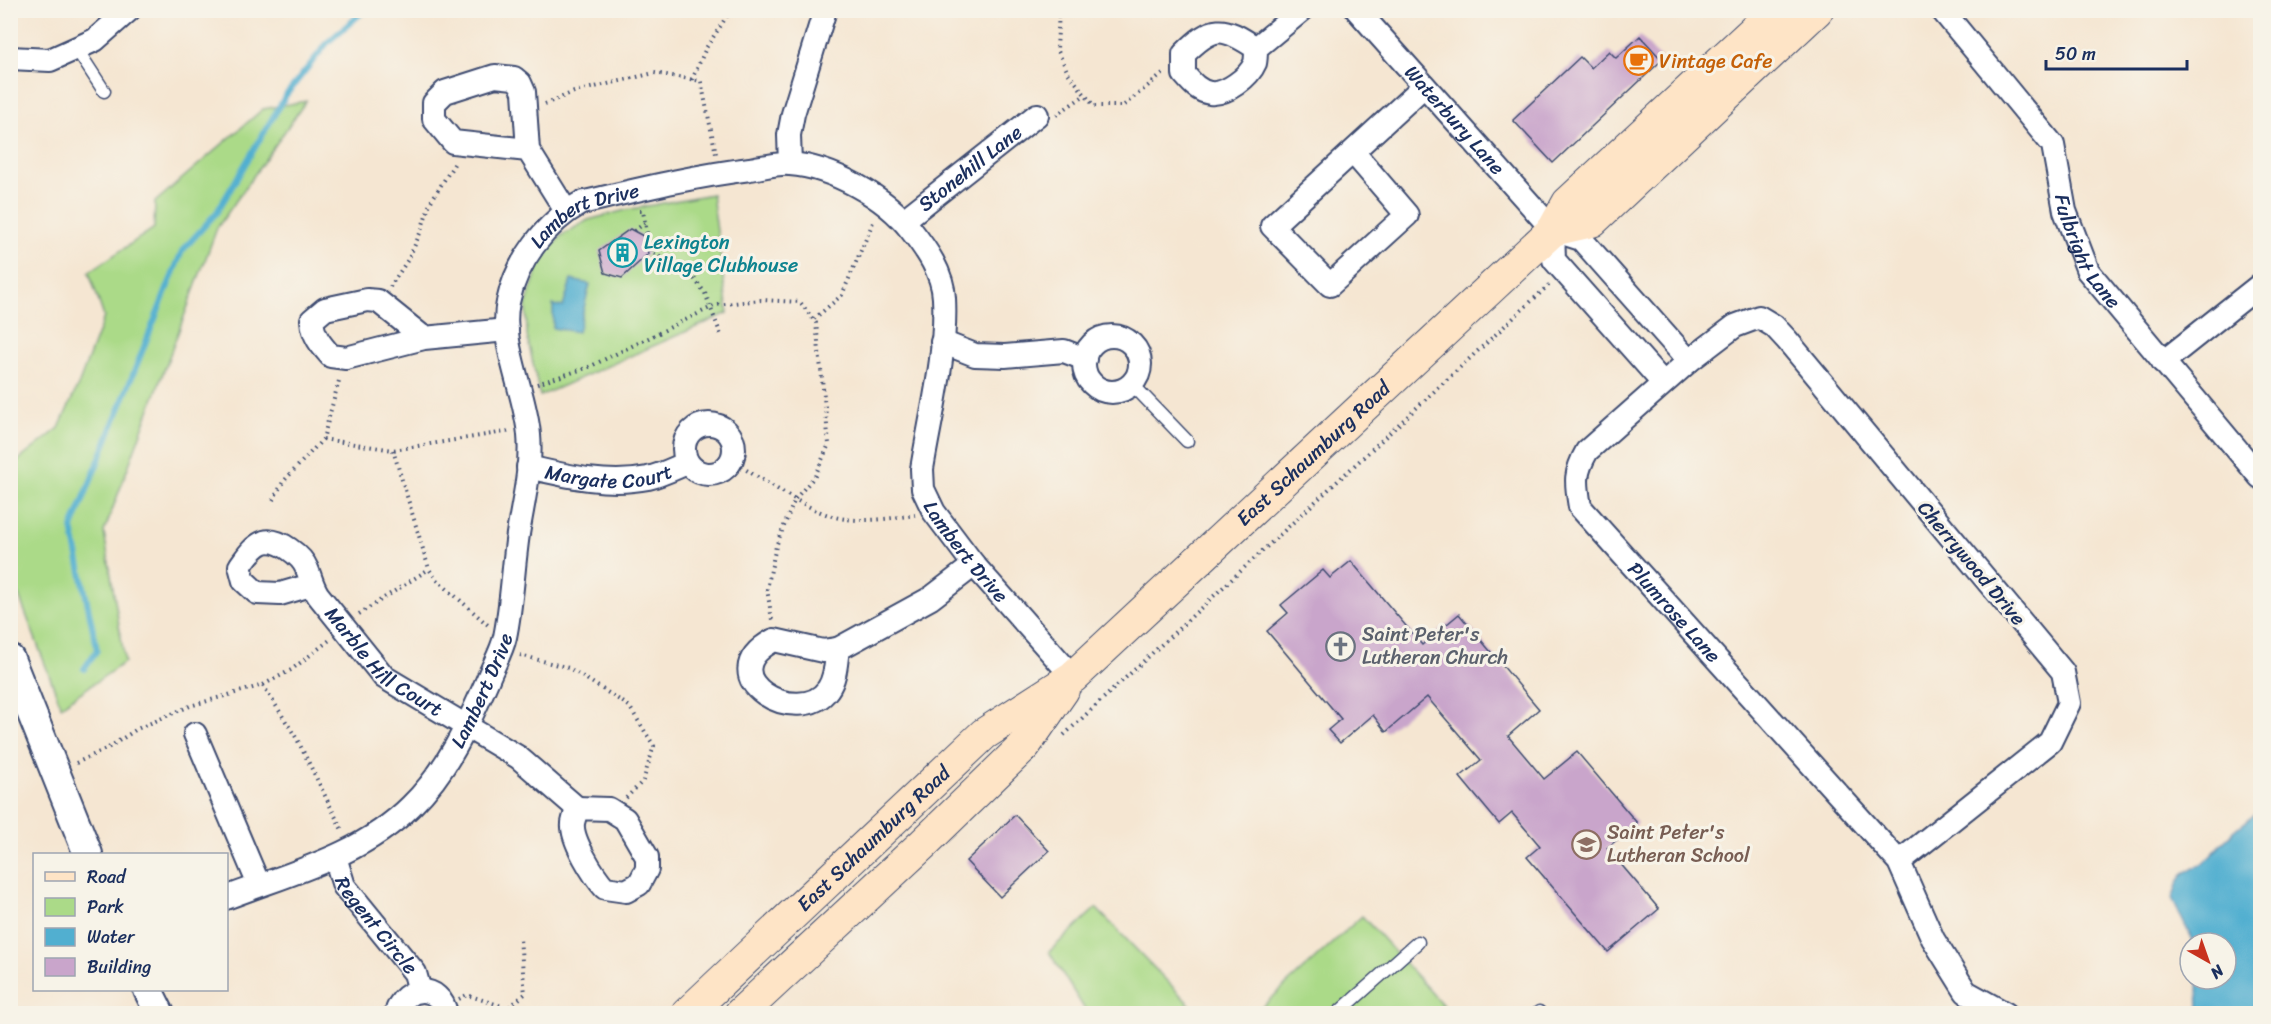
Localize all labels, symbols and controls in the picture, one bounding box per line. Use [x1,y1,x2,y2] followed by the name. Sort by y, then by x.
[2046,33,2187,71] scale bar
[2055,38,2096,70] text: 50 m
[1659,44,1773,79] place label: Vintage Cafe
[1622,45,1654,77] cafe icon: Vintage Cafe
[1395,57,1514,183] street label: Waterbury Lane
[910,116,1030,221] street label: Stonehill Lane
[520,173,643,256] street label: Lambert Drive
[2044,191,2130,317] street label: Fulbright Lane
[644,225,798,283] place label: Lexington Village Clubhouse
[607,237,639,269] building icon: Lexington Village Clubhouse
[1228,371,1400,535] street label: East Schaumburg Road
[542,454,678,499] street label: Margate Court
[1908,493,2035,634] street label: Cherrywood Drive
[913,495,1017,611] street label: Lambert Drive
[1619,554,1729,671] street label: Plumrose Lane
[315,599,450,726] street label: Marble Hill Court
[1362,617,1508,675] place label: Saint Peter's Lutheran Church
[441,630,523,755] street label: Lambert Drive
[1325,630,1357,662] church icon: Saint Peter's Lutheran Church
[788,756,960,921] street label: East Schaumburg Road
[1607,815,1751,873] place label: Saint Peter's Lutheran School
[1570,828,1602,860] school or university icon: Saint Peter's Lutheran School
[33,853,228,991] legend
[87,861,127,893] text: Road
[324,872,427,983] street label: Regent Circle
[87,891,124,923] text: Park
[87,921,136,953] text: Water
[2178,931,2238,991] north arrow
[87,951,151,983] text: Building
[2203,957,2232,987] text: N

